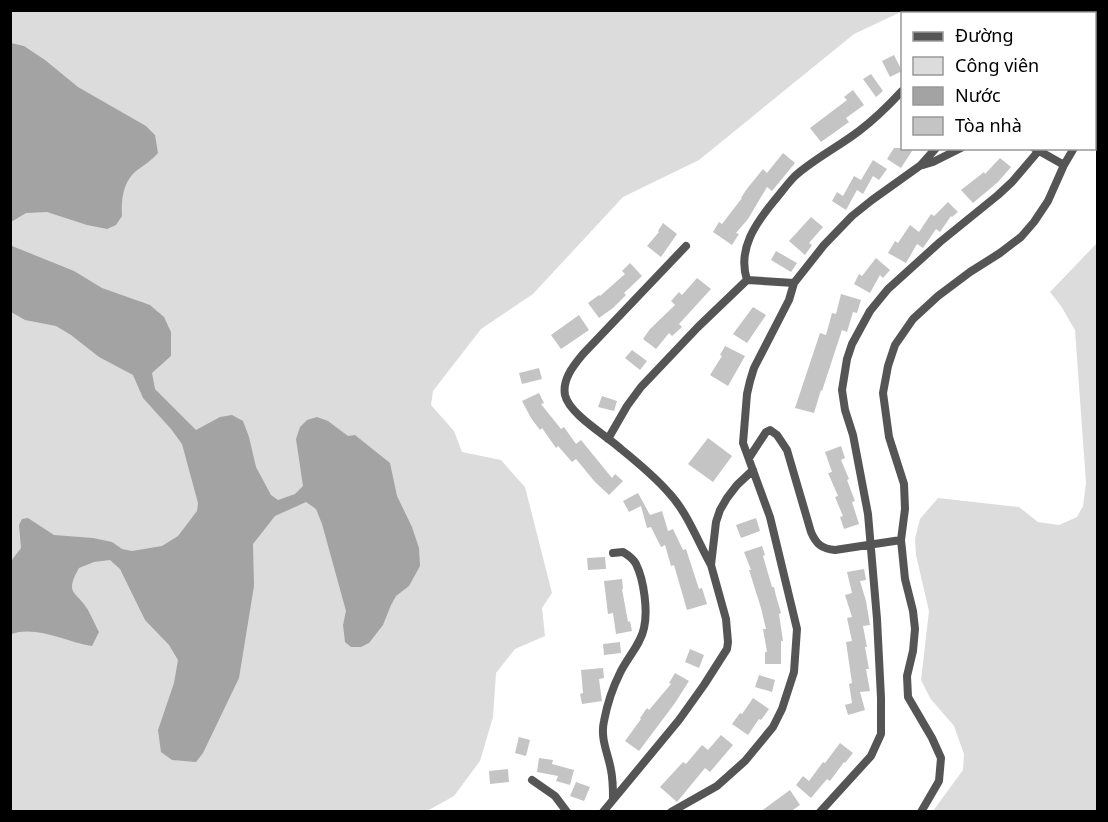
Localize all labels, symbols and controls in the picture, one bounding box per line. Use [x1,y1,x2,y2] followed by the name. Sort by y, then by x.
[901,12,1096,150] legend
[955,23,1014,47] text: Đường
[955,53,1039,77] text: Công viên
[955,83,1001,107] text: Nước
[955,113,1022,137] text: Tòa nhà

